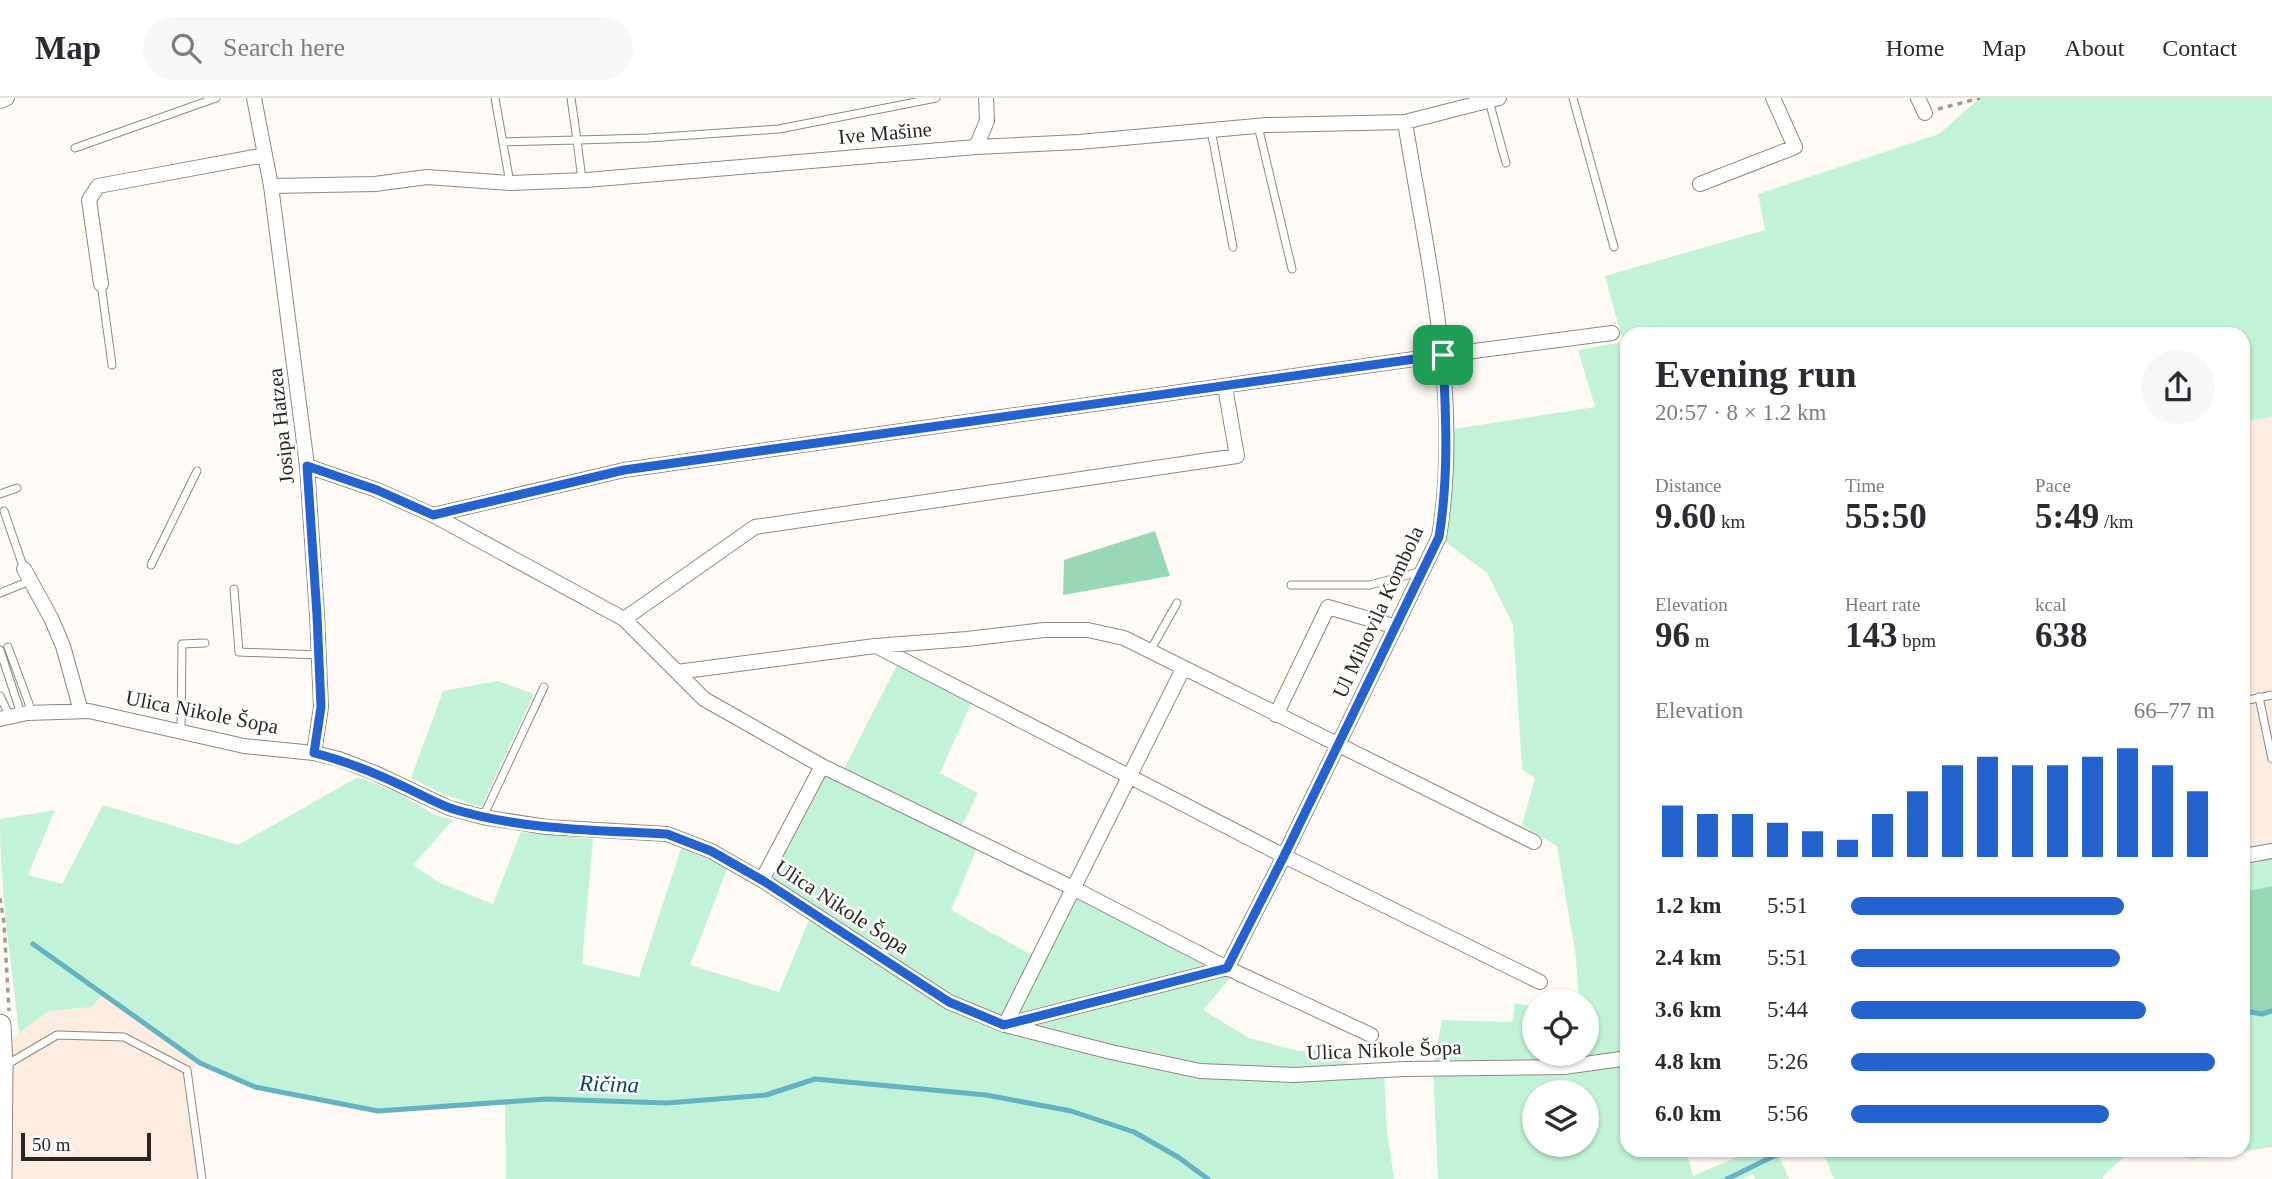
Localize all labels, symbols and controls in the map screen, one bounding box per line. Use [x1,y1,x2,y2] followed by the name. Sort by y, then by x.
[143,17,633,80] search box
[167,29,205,67] icon: search
[35,30,101,66] text: Map
[223,33,345,62] text: Search here
[1886,35,1944,61] text: Home
[1982,35,2026,61] text: Map
[2064,35,2124,61] text: About
[2162,35,2237,61] text: Contact
[837,117,933,149] street label: Ive Mašine
[1413,325,1473,385] pin
[1424,336,1462,374] icon: arrive
[2141,350,2215,424] button: share
[1655,353,1857,395] text: Evening run
[263,366,299,485] street label: Josipa Hatzea
[1655,400,1826,425] text: 20:57 · 8 × 1.2 km
[1655,475,1721,496] text: Distance
[1845,475,1884,496] text: Time
[2035,475,2071,496] text: Pace
[1655,497,1716,536] text: 9.60
[1845,497,1927,536] text: 55:50
[2035,497,2099,536] text: 5:49
[1716,511,1745,532] text: km
[2099,511,2133,532] text: /km
[1328,522,1429,702] street label: Ul Mihovila Kombola
[1655,594,1728,615] text: Elevation
[1845,594,1920,615] text: Heart rate
[2035,594,2067,615] text: kcal
[1655,616,1690,655] text: 96
[1845,616,1898,655] text: 143
[2035,616,2088,655] text: 638
[1690,630,1710,651] text: m
[1898,630,1936,651] text: bpm
[124,685,281,739] street label: Ulica Nikole Šopa
[1655,698,1743,723] text: Elevation
[2134,698,2215,723] text: 66–77 m
[770,855,914,960] street label: Ulica Nikole Šopa
[1655,893,1721,918] text: 1.2 km
[1767,893,1808,918] text: 5:51
[1655,945,1721,970] text: 2.4 km
[1767,945,1808,970] text: 5:51
[1522,989,1599,1157] map controls
[1522,989,1599,1066] button: locate
[1655,997,1721,1022] text: 3.6 km
[1767,997,1808,1022] text: 5:44
[1306,1035,1463,1065] street label: Ulica Nikole Šopa
[1655,1049,1721,1074] text: 4.8 km
[1767,1049,1808,1074] text: 5:26
[578,1070,639,1098] water label: Ričina
[1522,1080,1599,1157] button: layers
[1655,1101,1721,1126] text: 6.0 km
[1767,1101,1808,1126] text: 5:56
[21,1130,150,1162] scale bar
[32,1134,71,1155] text: 50 m

